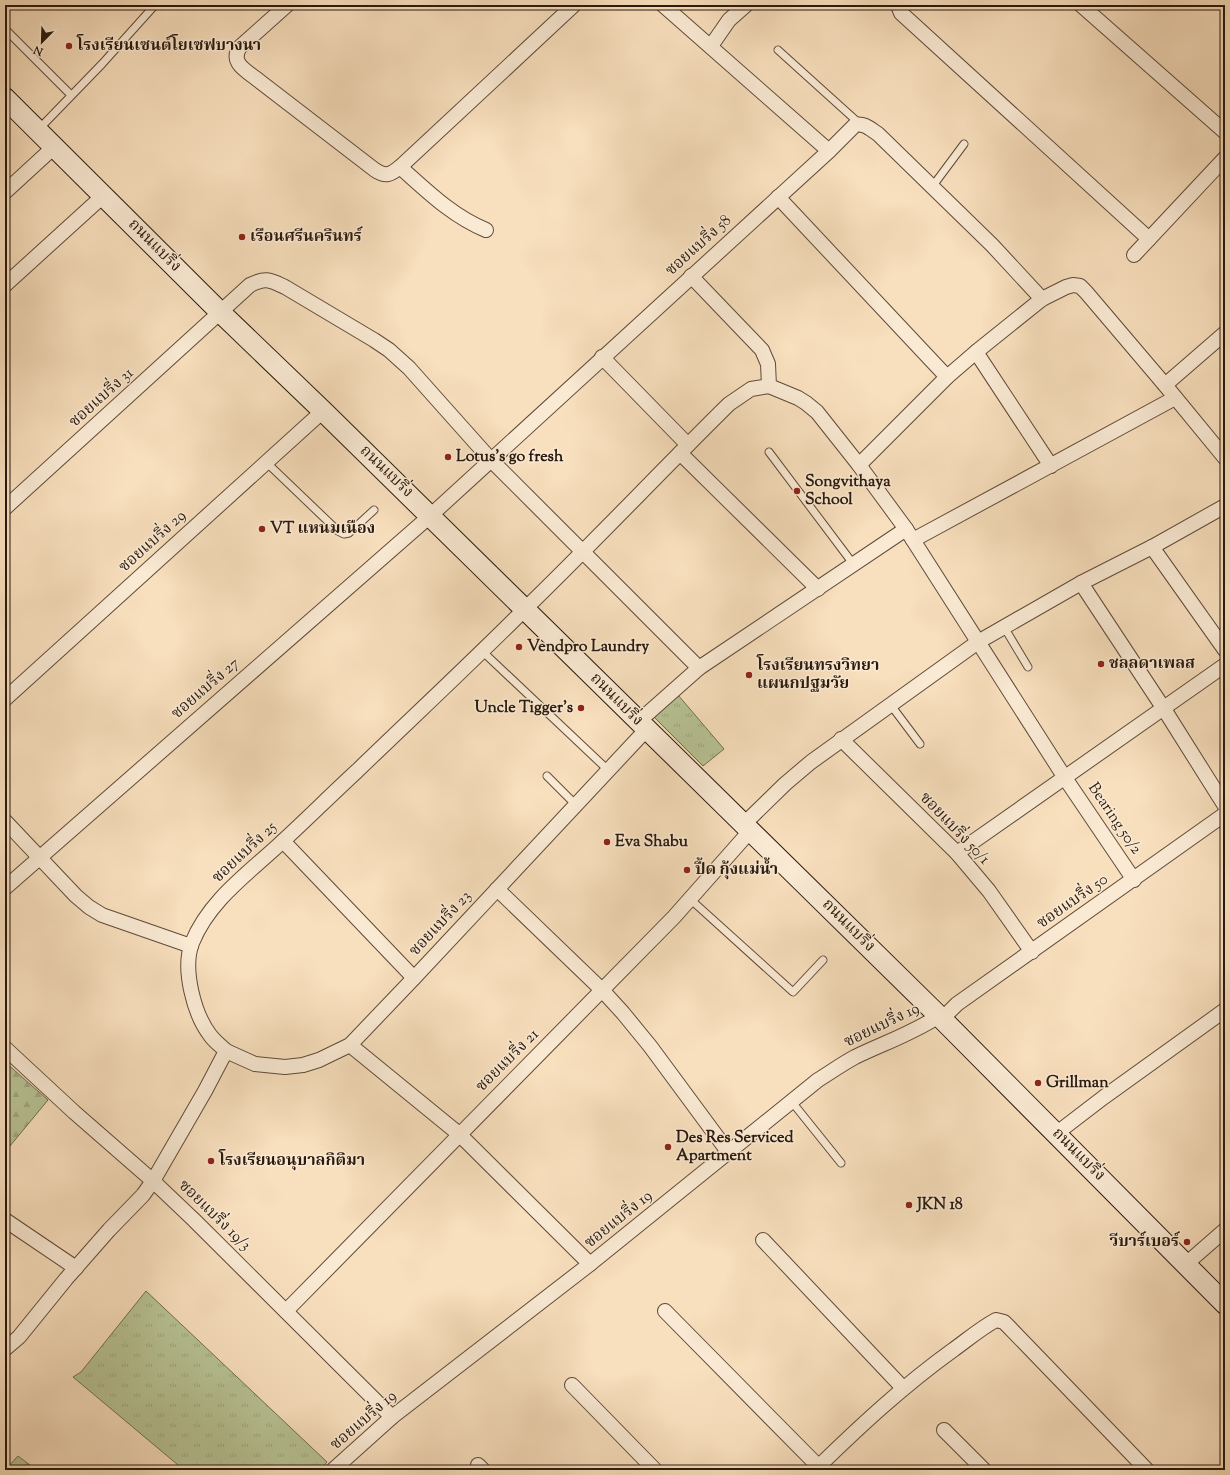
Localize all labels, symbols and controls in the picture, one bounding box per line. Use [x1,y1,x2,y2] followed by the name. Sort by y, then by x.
[22,22,62,62] north arrow
[76,34,261,58] place label: โรงเรียนเซนต์โยเซฟบางนา
[31,41,47,60] text: N
[64,41,74,51] marker: โรงเรียนเซนต์โยเซฟบางนา
[660,209,737,282] street label: ซอยแบริ่ง 58
[122,213,187,278] street label: ถนนแบริ่ง
[250,226,363,249] place label: เรือนศรีนครินทร์
[237,232,247,242] marker: เรือนศรีนครินทร์
[63,361,140,433] street label: ซอยแบริ่ง 31
[354,439,419,504] street label: ถนนแบริ่ง
[456,446,564,469] place label: Lotus's go fresh
[443,452,453,462] marker: Lotus's go fresh
[805,471,891,512] place label: Songvithaya School
[792,486,802,496] marker: Songvithaya School
[113,504,192,579] street label: ซอยแบริ่ง 29
[270,518,375,541] place label: VT แหนมเนือง
[257,524,267,534] marker: VT แหนมเนือง
[527,636,649,659] place label: Vendpro Laundry
[514,642,524,652] marker: Vendpro Laundry
[166,652,245,725] street label: ซอยแบริ่ง 27
[1109,653,1195,676] place label: ชลลดาเพลส
[756,654,879,696] place label: โรงเรียนทรงวิทยา แผนกปฐมวัย
[1096,659,1106,669] marker: ชลลดาเพลส
[584,667,649,732] street label: ถนนแบริ่ง
[744,670,754,680] marker: โรงเรียนทรงวิทยา แผนกปฐมวัย
[474,697,573,720] place label: Uncle Tigger's
[576,703,586,713] marker: Uncle Tigger's
[1081,778,1147,860] street label: Bearing 50/2
[913,786,996,871] street label: ซอยแบริ่ง 50/1
[206,815,283,889] street label: ซอยแบริ่ง 25
[615,831,689,854] place label: Eva Shabu
[602,837,612,847] marker: Eva Shabu
[694,857,778,882] place label: ปื้ด กุ้งแม่น้ำ
[682,865,692,875] marker: ปื้ด กุ้งแม่น้ำ
[1032,868,1113,935] street label: ซอยแบริ่ง 50
[403,885,477,962] street label: ซอยแบริ่ง 23
[816,893,881,958] street label: ถนนแบริ่ง
[840,996,924,1054] street label: ซอยแบริ่ง 19
[470,1023,545,1098] street label: ซอยแบริ่ง 21
[1046,1072,1109,1095] place label: Grillman
[1033,1078,1043,1088] marker: Grillman
[1046,1122,1111,1187] street label: ถนนแบริ่ง
[676,1127,795,1168] place label: Des Res Serviced Apartment
[663,1142,673,1152] marker: Des Res Serviced Apartment
[218,1149,365,1173] place label: โรงเรียนอนุบาลกิติมา
[206,1156,216,1166] marker: โรงเรียนอนุบาลกิติมา
[172,1174,257,1257] street label: ซอยแบริ่ง 19/3
[579,1184,658,1255] street label: ซอยแบริ่ง 19
[915,1194,963,1217] place label: JKN 18
[904,1200,914,1210] marker: JKN 18
[1109,1231,1181,1254] place label: วีบาร์เบอร์
[1182,1237,1192,1247] marker: วีบาร์เบอร์
[325,1384,402,1456] street label: ซอยแบริ่ง 19

